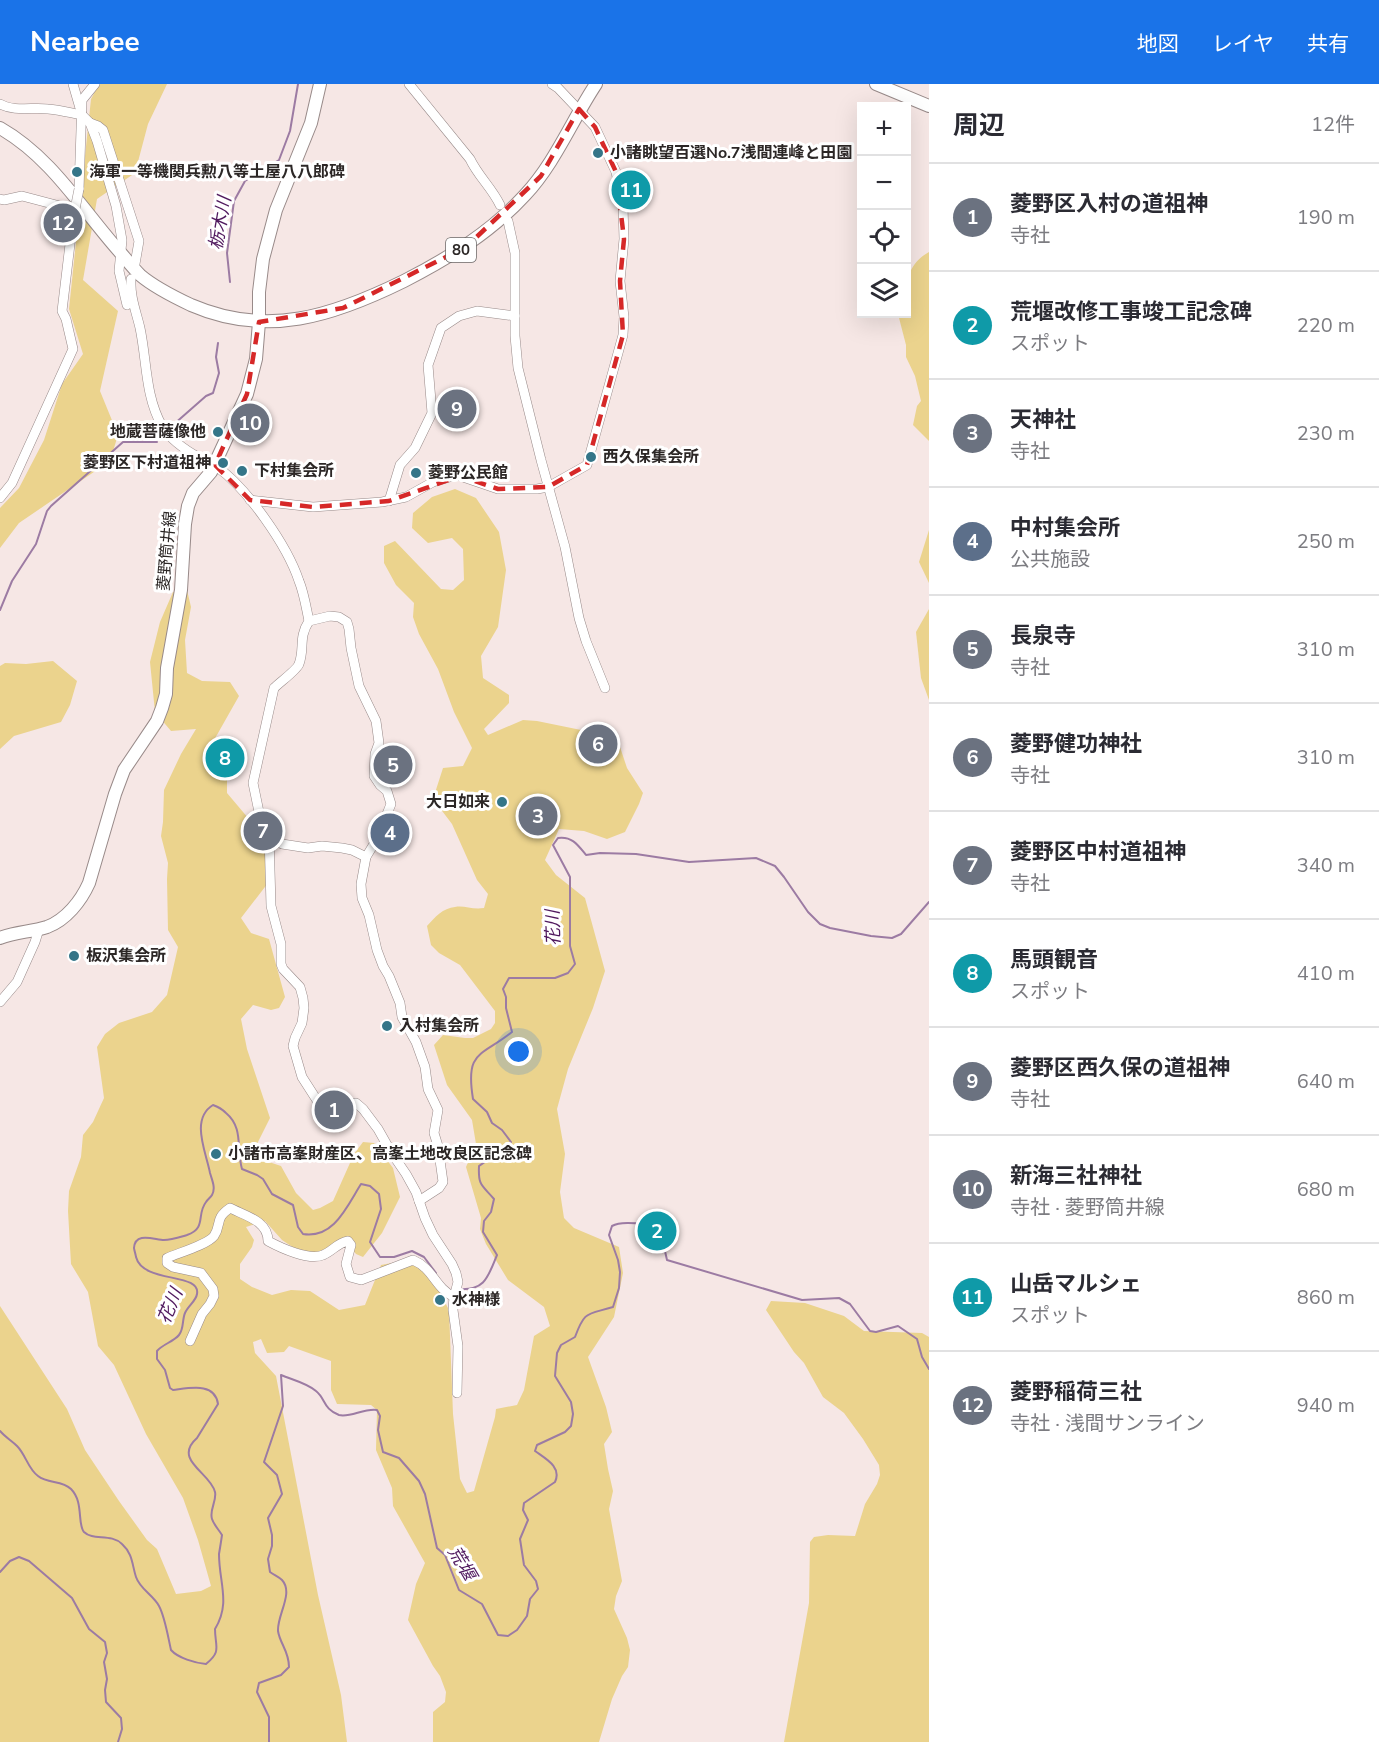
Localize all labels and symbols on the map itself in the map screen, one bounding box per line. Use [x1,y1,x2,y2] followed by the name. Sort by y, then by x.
[610,142,852,164] place label: 小諸眺望百選No.7浅間連峰と田園
[591,146,605,160] marker: 小諸眺望百選No.7浅間連峰と田園
[89,161,345,183] place label: 海軍一等機関兵勲八等土屋八八郎碑
[70,165,84,179] marker: 海軍一等機関兵勲八等土屋八八郎碑
[612,168,650,212] pin: 11
[203,192,237,252] water label: 栃木川
[44,200,82,246] pin: 12
[446,238,476,262] road number: 80
[438,386,476,432] pin: 9
[230,400,270,446] pin: 10
[110,421,206,443] place label: 地蔵菩薩像他
[211,425,225,439] marker: 地蔵菩薩像他
[603,446,699,468] place label: 西久保集会所
[584,450,598,464] marker: 西久保集会所
[83,452,211,474] place label: 菱野区下村道祖神
[216,456,230,470] marker: 菱野区下村道祖神
[254,460,334,482] place label: 下村集会所
[428,462,508,484] place label: 菱野公民館
[235,464,249,478] marker: 下村集会所
[409,466,423,480] marker: 菱野公民館
[153,510,181,592] street label: 菱野筒井線
[578,722,618,766] pin: 6
[206,736,244,780] pin: 8
[374,742,412,788] pin: 5
[426,791,490,813] place label: 大日如来
[518,794,558,838] pin: 3
[495,795,509,809] marker: 大日如来
[244,808,282,854] pin: 7
[370,810,410,855] pin: 4
[540,908,566,946] water label: 花川
[86,945,166,967] place label: 板沢集会所
[67,949,81,963] marker: 板沢集会所
[399,1015,479,1037] place label: 入村集会所
[380,1019,394,1033] marker: 入村集会所
[504,1037,533,1066] your location
[314,1088,354,1132] pin: 1
[228,1143,532,1165] place label: 小諸市高峯財産区、高峯土地改良区記念碑
[209,1147,223,1161] marker: 小諸市高峯財産区、高峯土地改良区記念碑
[638,1208,676,1254] pin: 2
[152,1283,189,1327] water label: 花川
[452,1289,500,1311] place label: 水神様
[433,1293,447,1307] marker: 水神様
[442,1541,483,1587] water label: 荒堰

